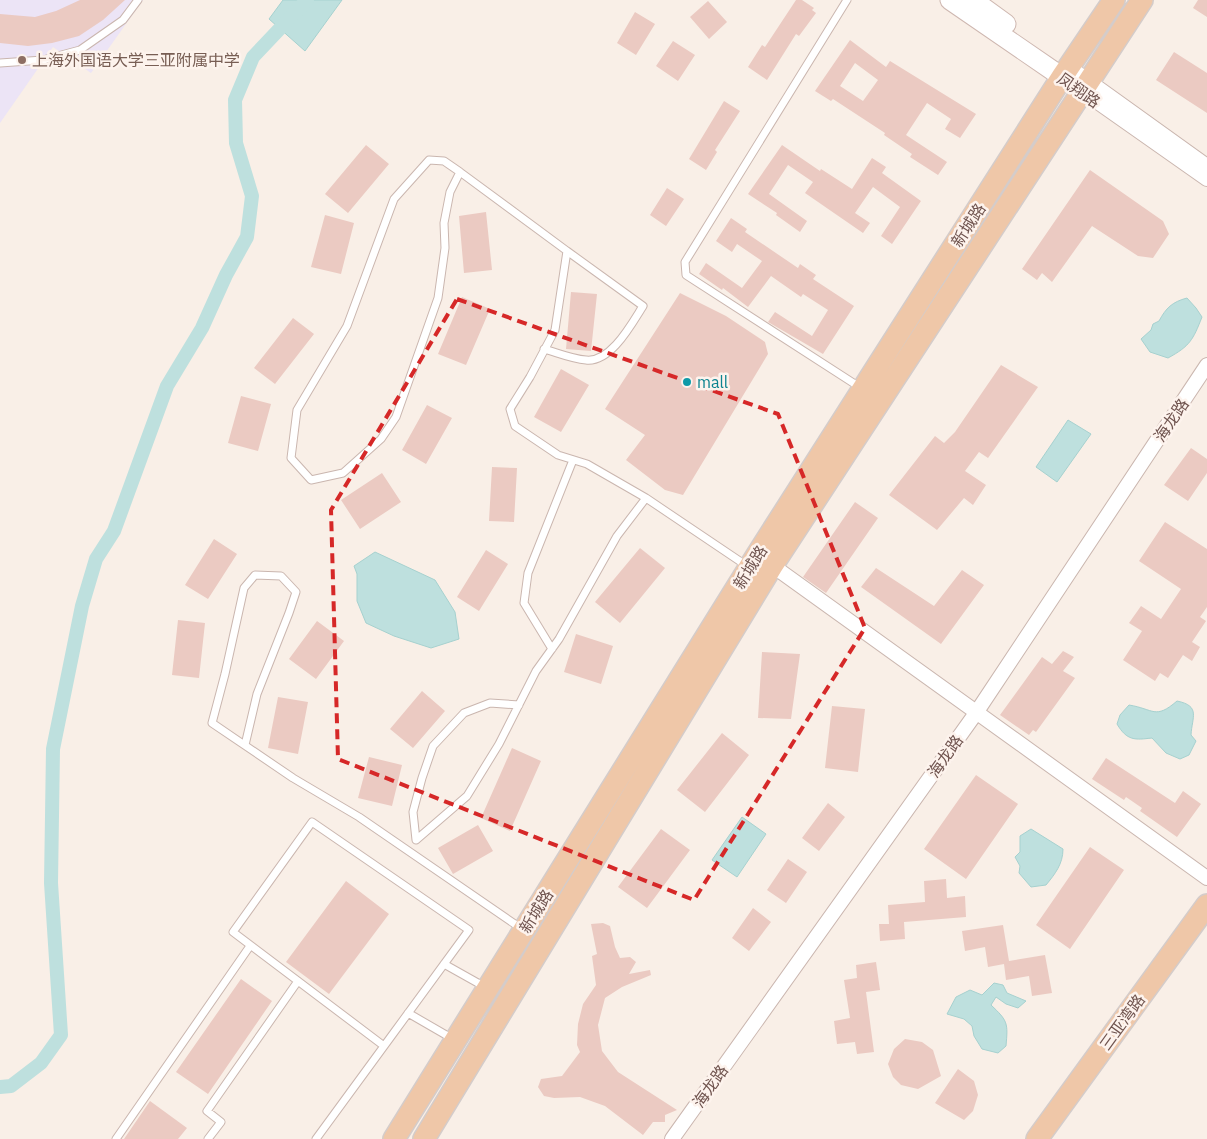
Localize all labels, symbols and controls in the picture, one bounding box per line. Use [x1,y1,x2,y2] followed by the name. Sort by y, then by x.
[32,50,240,70] place label: 上海外国语大学三亚附属中学
[16,54,28,66] marker: 上海外国语大学三亚附属中学
[1054,68,1104,112] street label: 凤翔路
[947,199,989,251] street label: 新城路
[697,372,728,392] place label: mall
[681,376,693,388] marker: mall
[1149,395,1193,445] street label: 海龙路
[729,541,771,593] street label: 新城路
[923,731,967,781] street label: 海龙路
[515,885,557,937] street label: 新城路
[1095,990,1149,1054] street label: 三亚湾路
[688,1061,732,1111] street label: 海龙路

